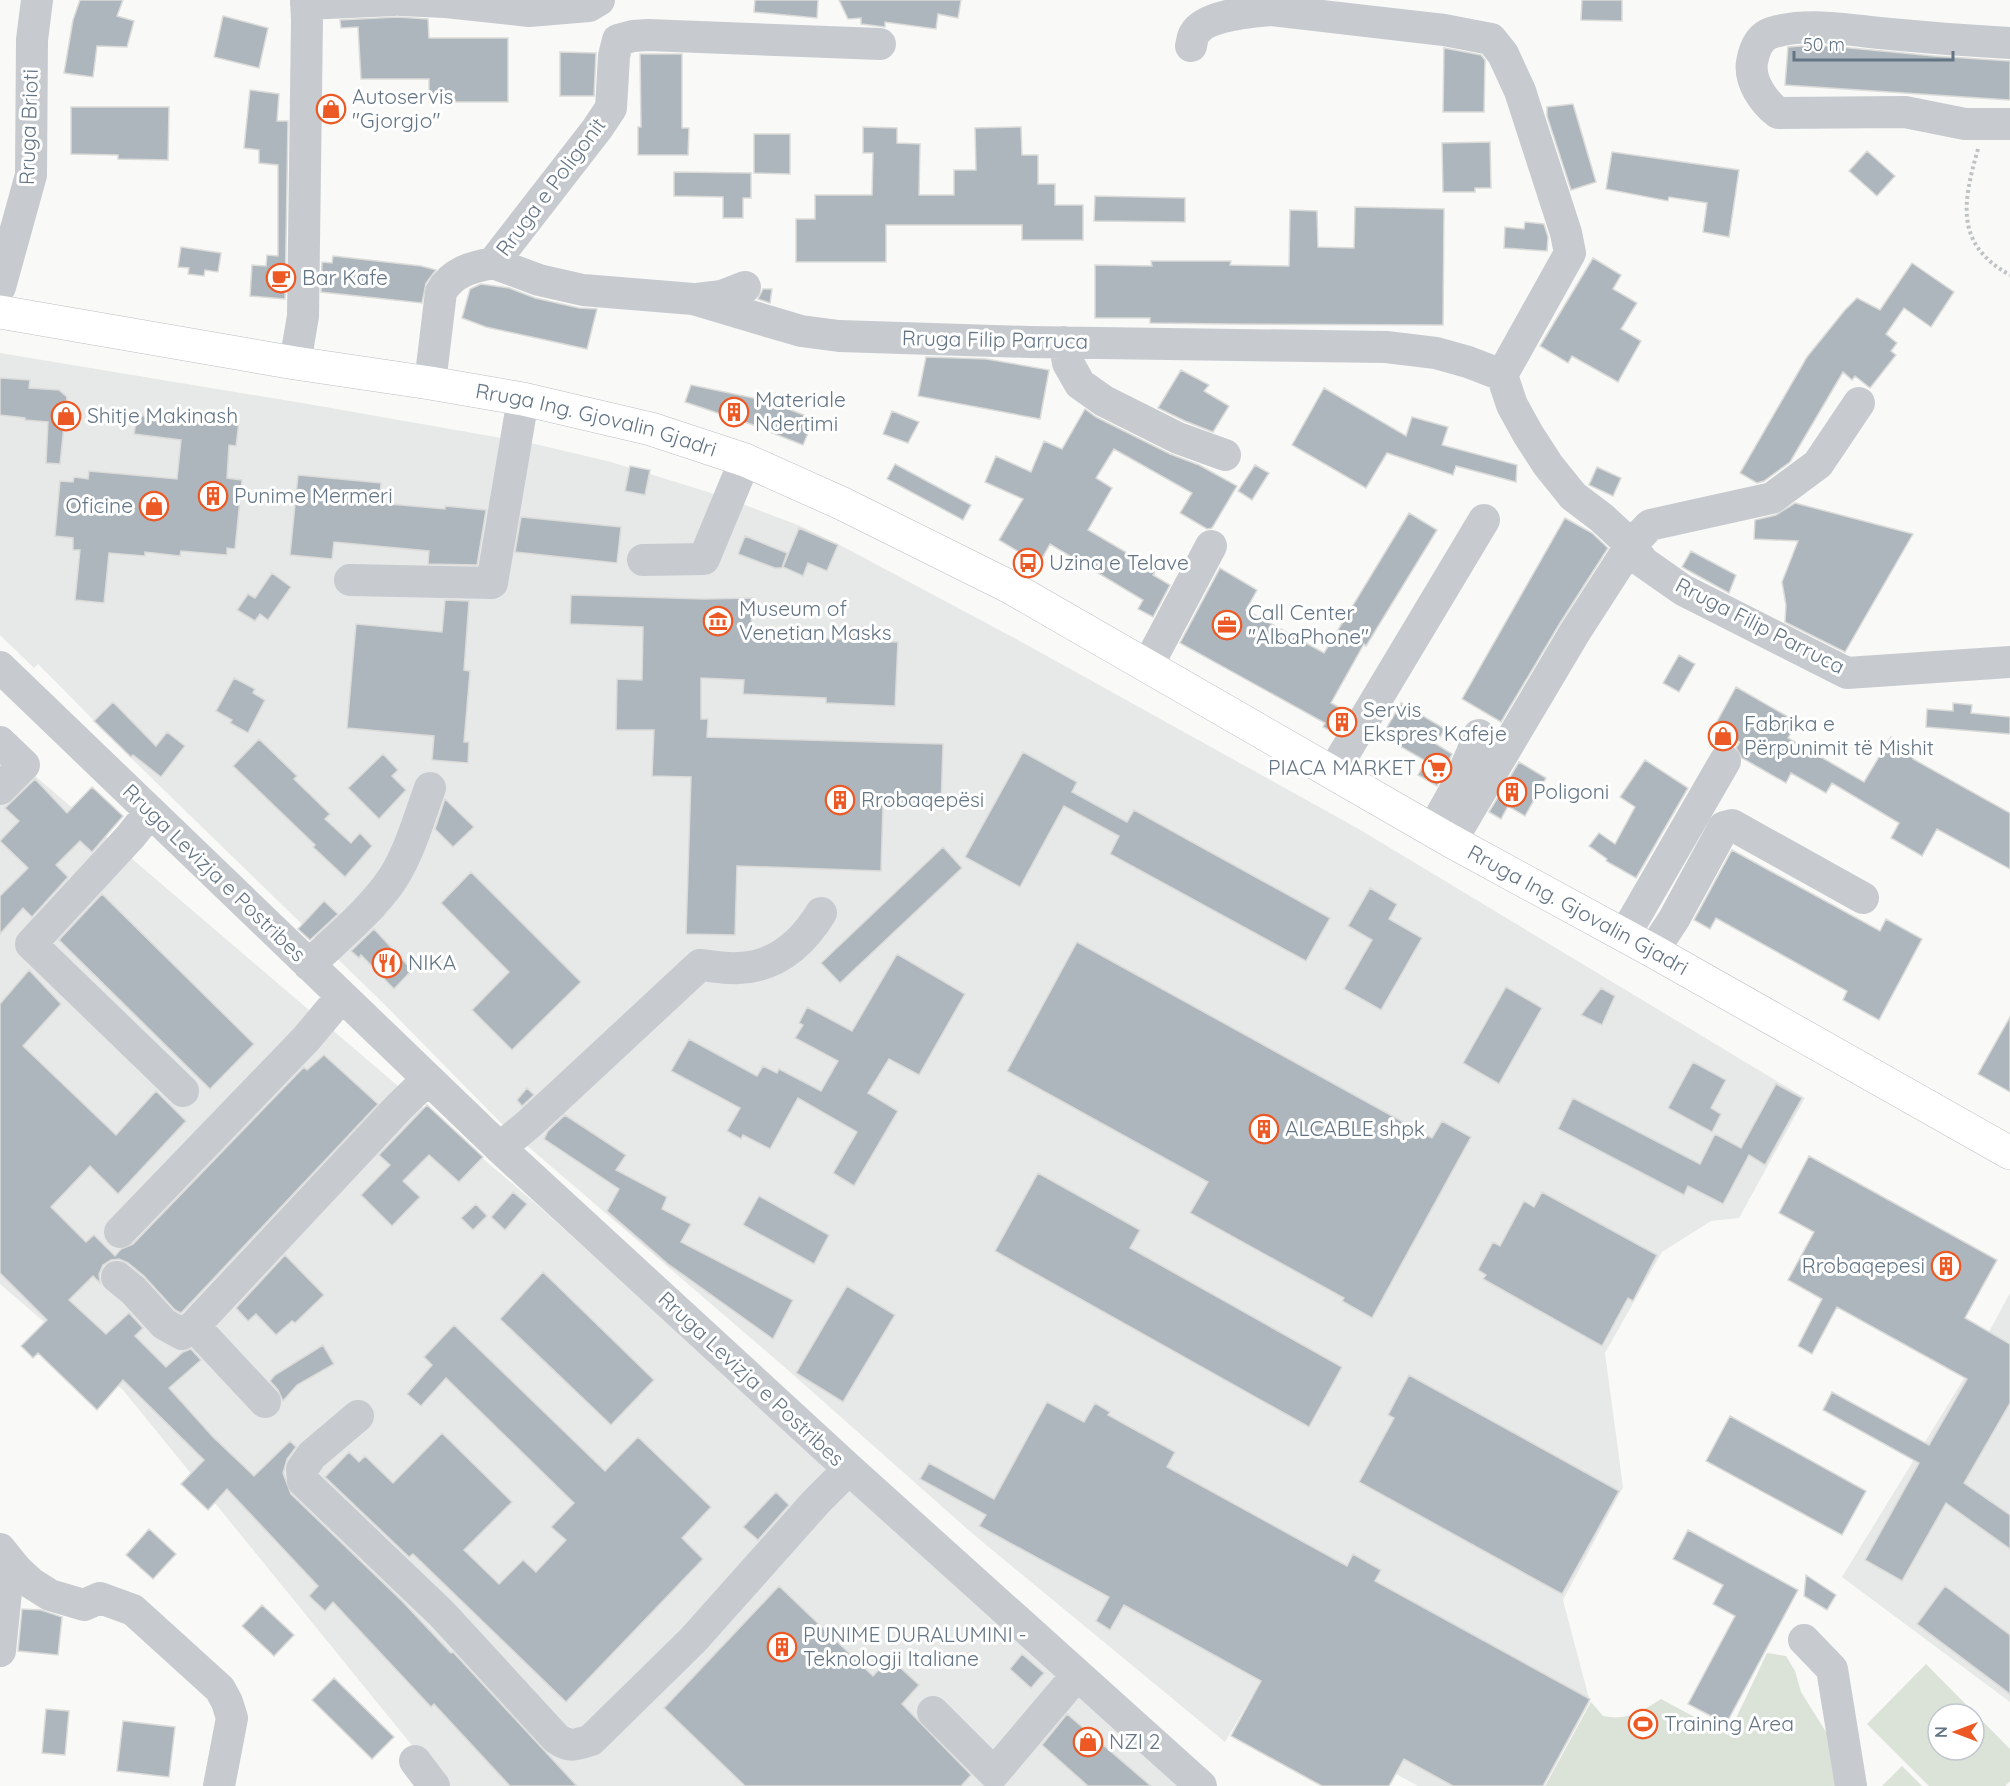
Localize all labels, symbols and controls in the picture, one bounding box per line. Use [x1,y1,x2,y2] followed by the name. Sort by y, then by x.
[1794,24,1953,62] scale bar
[1803,33,1845,56] text: 50 m
[13,69,43,185] street label: Rruga Brioti
[352,83,453,133] place label: Autoservis "Gjorgjo"
[315,93,347,125] shop icon: Autoservis "Gjorgjo"
[490,112,611,261] street label: Rruga e Poligonit
[265,262,297,294] cafe icon: Bar Kafe
[302,264,388,290] place label: Bar Kafe
[902,324,1088,354] street label: Rruga Filip Parruca
[474,377,720,462] street label: Rruga Ing. Gjovalin Gjadri
[755,386,846,436] place label: Materiale Ndertimi
[718,396,750,428] building icon: Materiale Ndertimi
[50,400,82,432] shop icon: Shitje Makinash
[87,402,238,428] place label: Shitje Makinash
[197,480,229,512] building icon: Punime Mermeri
[234,482,393,508] place label: Punime Mermeri
[138,490,170,522] shop icon: Oficine
[66,492,133,518] place label: Oficine
[1012,547,1044,579] bus stop icon: Uzina e Telave
[1049,549,1189,575] place label: Uzina e Telave
[1672,571,1849,679] street label: Rruga Filip Parruca
[739,595,891,645] place label: Museum of Venetian Masks
[1248,599,1369,649] place label: Call Center "AlbaPhone"
[702,605,734,637] museum icon: Museum of Venetian Masks
[1211,609,1243,641] office icon: Call Center "AlbaPhone"
[1363,696,1507,746] place label: Servis Ekspres Kafeje
[1326,706,1358,738] building icon: Servis Ekspres Kafeje
[1744,710,1934,760] place label: Fabrika e Përpunimit të Mishit
[1707,720,1739,752] shop icon: Fabrika e Përpunimit të Mishit
[1421,752,1453,784] supermarket icon: PIACA MARKET
[1268,754,1416,780] place label: PIACA MARKET
[1496,776,1528,808] building icon: Poligoni
[118,778,312,967] street label: Rruga Levizja e Postribes
[1533,778,1609,804] place label: Poligoni
[824,784,856,816] building icon: Rrobaqepësi
[861,786,984,812] place label: Rrobaqepësi
[1463,839,1693,980] street label: Rruga Ing. Gjovalin Gjadri
[371,947,403,979] restaurant icon: NIKA
[408,949,456,975] place label: NIKA
[1248,1113,1280,1145] building icon: ALCABLE shpk
[1285,1115,1425,1141] place label: ALCABLE shpk
[1930,1250,1962,1282] building icon: Rrobaqepesi
[1802,1252,1925,1278] place label: Rrobaqepesi
[653,1285,850,1471] street label: Rruga Levizja e Postribes
[803,1621,1027,1671] place label: PUNIME DURALUMINI - Teknologji Italiane
[766,1631,798,1663] building icon: PUNIME DURALUMINI - Teknologji Italiane
[1926,1702,1986,1762] north arrow
[1627,1708,1659,1740] sports icon: Training Area
[1664,1710,1794,1736] place label: Training Area
[1072,1726,1104,1758] shop icon: NZI 2
[1931,1726,1951,1738] text: N
[1109,1728,1160,1754] place label: NZI 2

